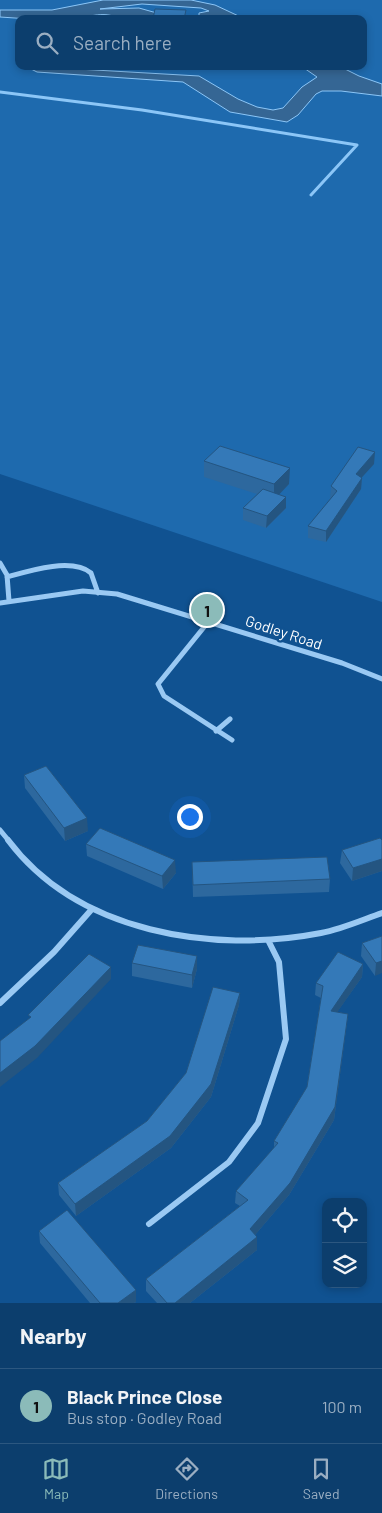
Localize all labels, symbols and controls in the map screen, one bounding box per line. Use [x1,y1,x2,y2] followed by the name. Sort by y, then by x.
[15,15,367,70] search box
[33,29,61,57] icon: search
[73,31,172,54] text: Search here
[191,591,223,629] pin: 1
[243,611,325,653] street label: Godley Road
[177,804,203,830] your location
[322,1198,367,1288] map controls
[322,1198,367,1243] button: locate
[322,1243,367,1288] button: layers
[20,1323,86,1348] text: Nearby
[67,1385,222,1408] text: Black Prince Close
[33,1397,39,1416] text: 1
[322,1397,362,1416] text: 100 m
[67,1408,222,1427] text: Bus stop · Godley Road
[42,1455,70,1502] tab: Map
[155,1455,218,1502] tab: Directions
[303,1455,340,1502] tab: Saved

